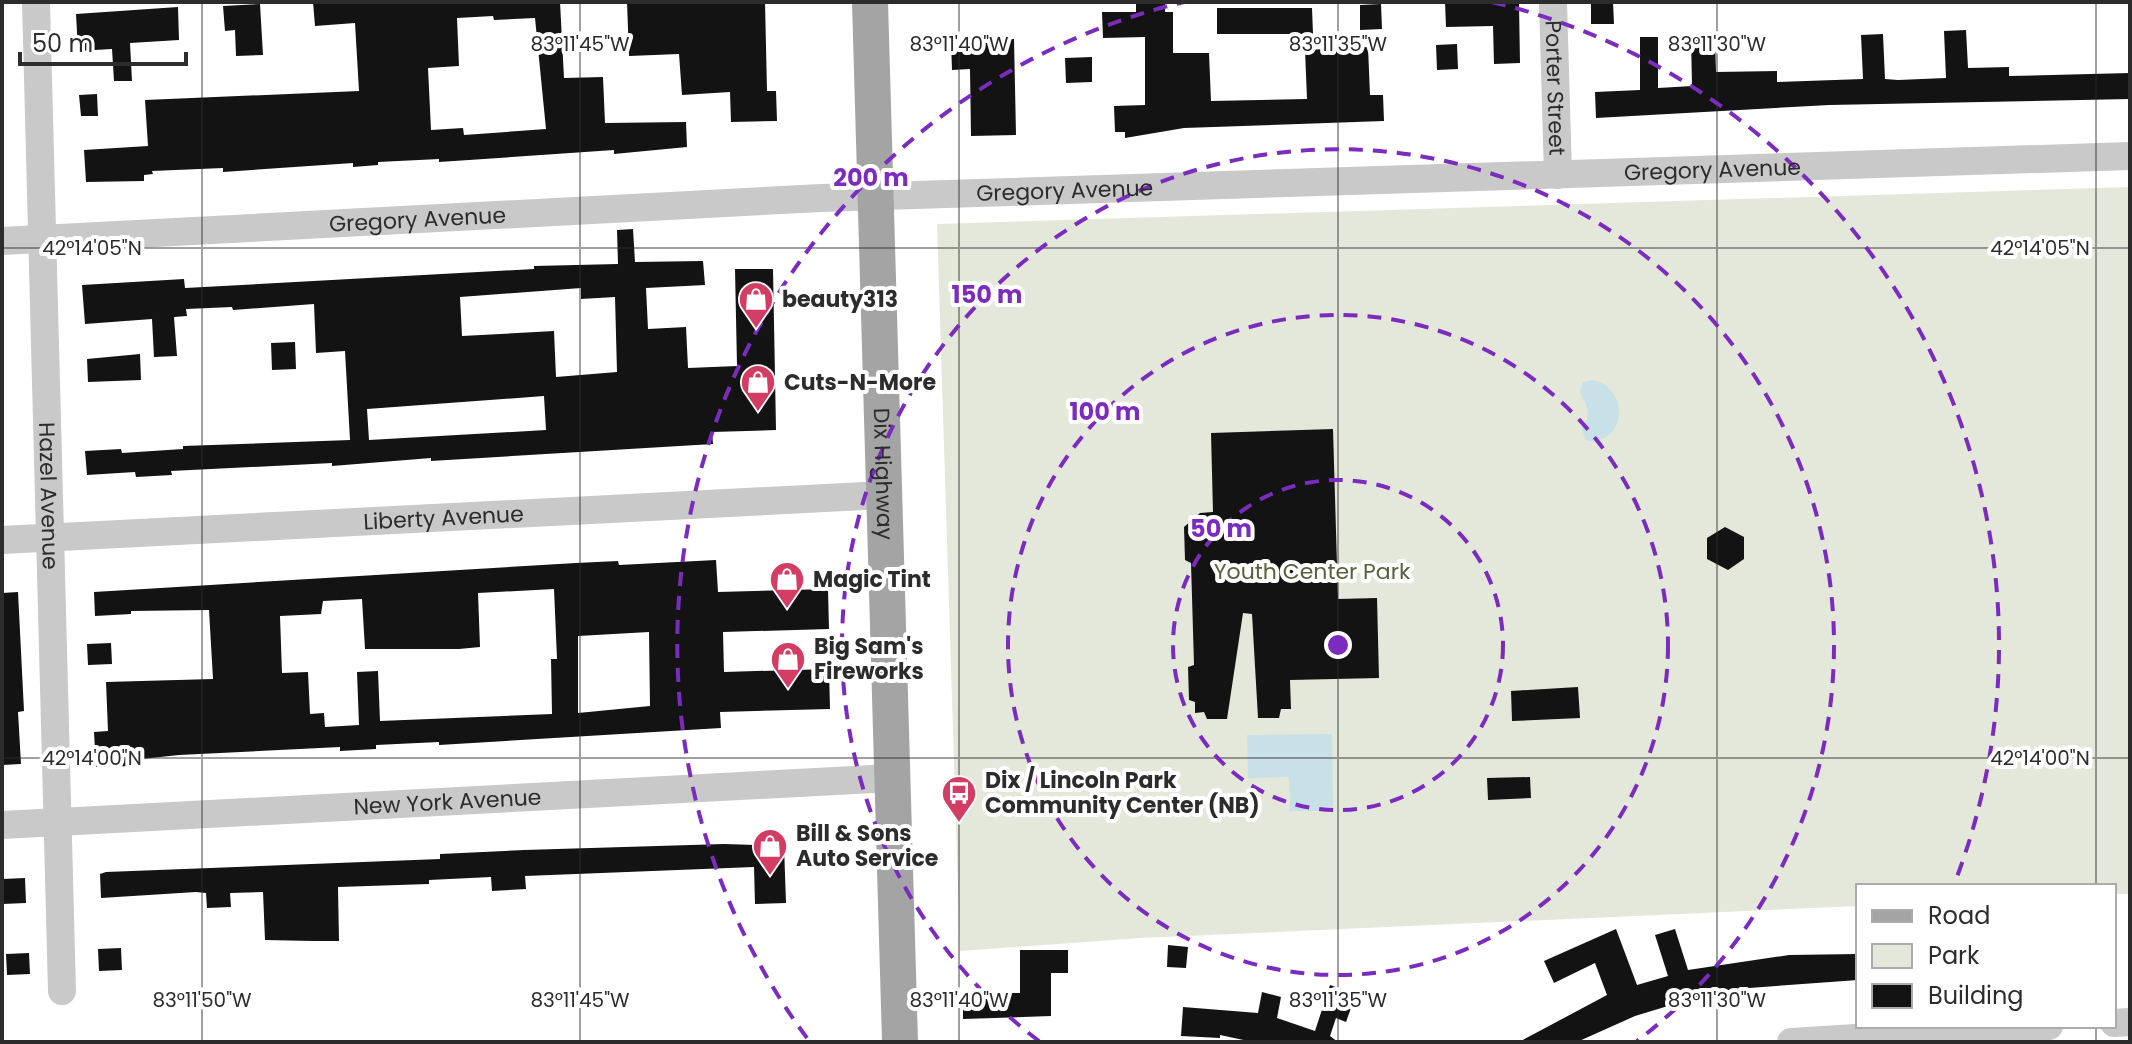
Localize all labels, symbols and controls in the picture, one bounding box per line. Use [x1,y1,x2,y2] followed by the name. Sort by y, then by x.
[20,16,186,66] scale bar
[1538,20,1572,156] street label: Porter Street
[32,27,93,60] text: 50 m
[530,30,630,58] text: 83°11'45"W
[909,30,1009,58] text: 83°11'40"W
[1289,30,1388,58] text: 83°11'35"W
[1668,30,1767,58] text: 83°11'30"W
[1623,152,1801,188] street label: Gregory Avenue
[833,161,909,194] text: 200 m
[976,172,1154,209] street label: Gregory Avenue
[328,200,507,240] street label: Gregory Avenue
[42,234,142,262] text: 42°14'05"N
[1990,234,2090,262] text: 42°14'05"N
[952,278,1022,311] text: 150 m
[737,280,775,330] shop icon: beauty313
[782,284,898,315] place label: beauty313
[739,363,777,413] shop icon: Cuts-N-More
[784,367,936,398] place label: Cuts-N-More
[1070,395,1140,428] text: 100 m
[866,407,901,541] street label: Dix Highway
[31,422,66,570] street label: Hazel Avenue
[362,498,524,538] street label: Liberty Avenue
[1190,512,1252,545] text: 50 m
[1214,556,1411,587] park label: Youth Center Park
[768,560,806,610] shop icon: Magic Tint
[813,564,931,595] place label: Magic Tint
[814,631,924,687] place label: Big Sam's Fireworks
[1324,631,1352,659] centre of rings
[769,640,807,690] shop icon: Big Sam's Fireworks
[42,744,142,772] text: 42°14'00"N
[1990,744,2090,772] text: 42°14'00"N
[985,765,1260,821] place label: Dix / Lincoln Park Community Center (NB)
[940,774,978,824] bus stop icon: Dix / Lincoln Park Community Center (NB)
[353,782,542,822] street label: New York Avenue
[796,818,938,874] place label: Bill & Sons Auto Service
[751,827,789,877] shop icon: Bill & Sons Auto Service
[1856,884,2116,1028] legend
[1928,899,1990,932] text: Road
[1928,939,1980,972] text: Park
[1928,979,2024,1012] text: Building
[152,986,252,1014] text: 83°11'50"W
[530,986,630,1014] text: 83°11'45"W
[909,986,1009,1014] text: 83°11'40"W
[1289,986,1388,1014] text: 83°11'35"W
[1668,986,1767,1014] text: 83°11'30"W

